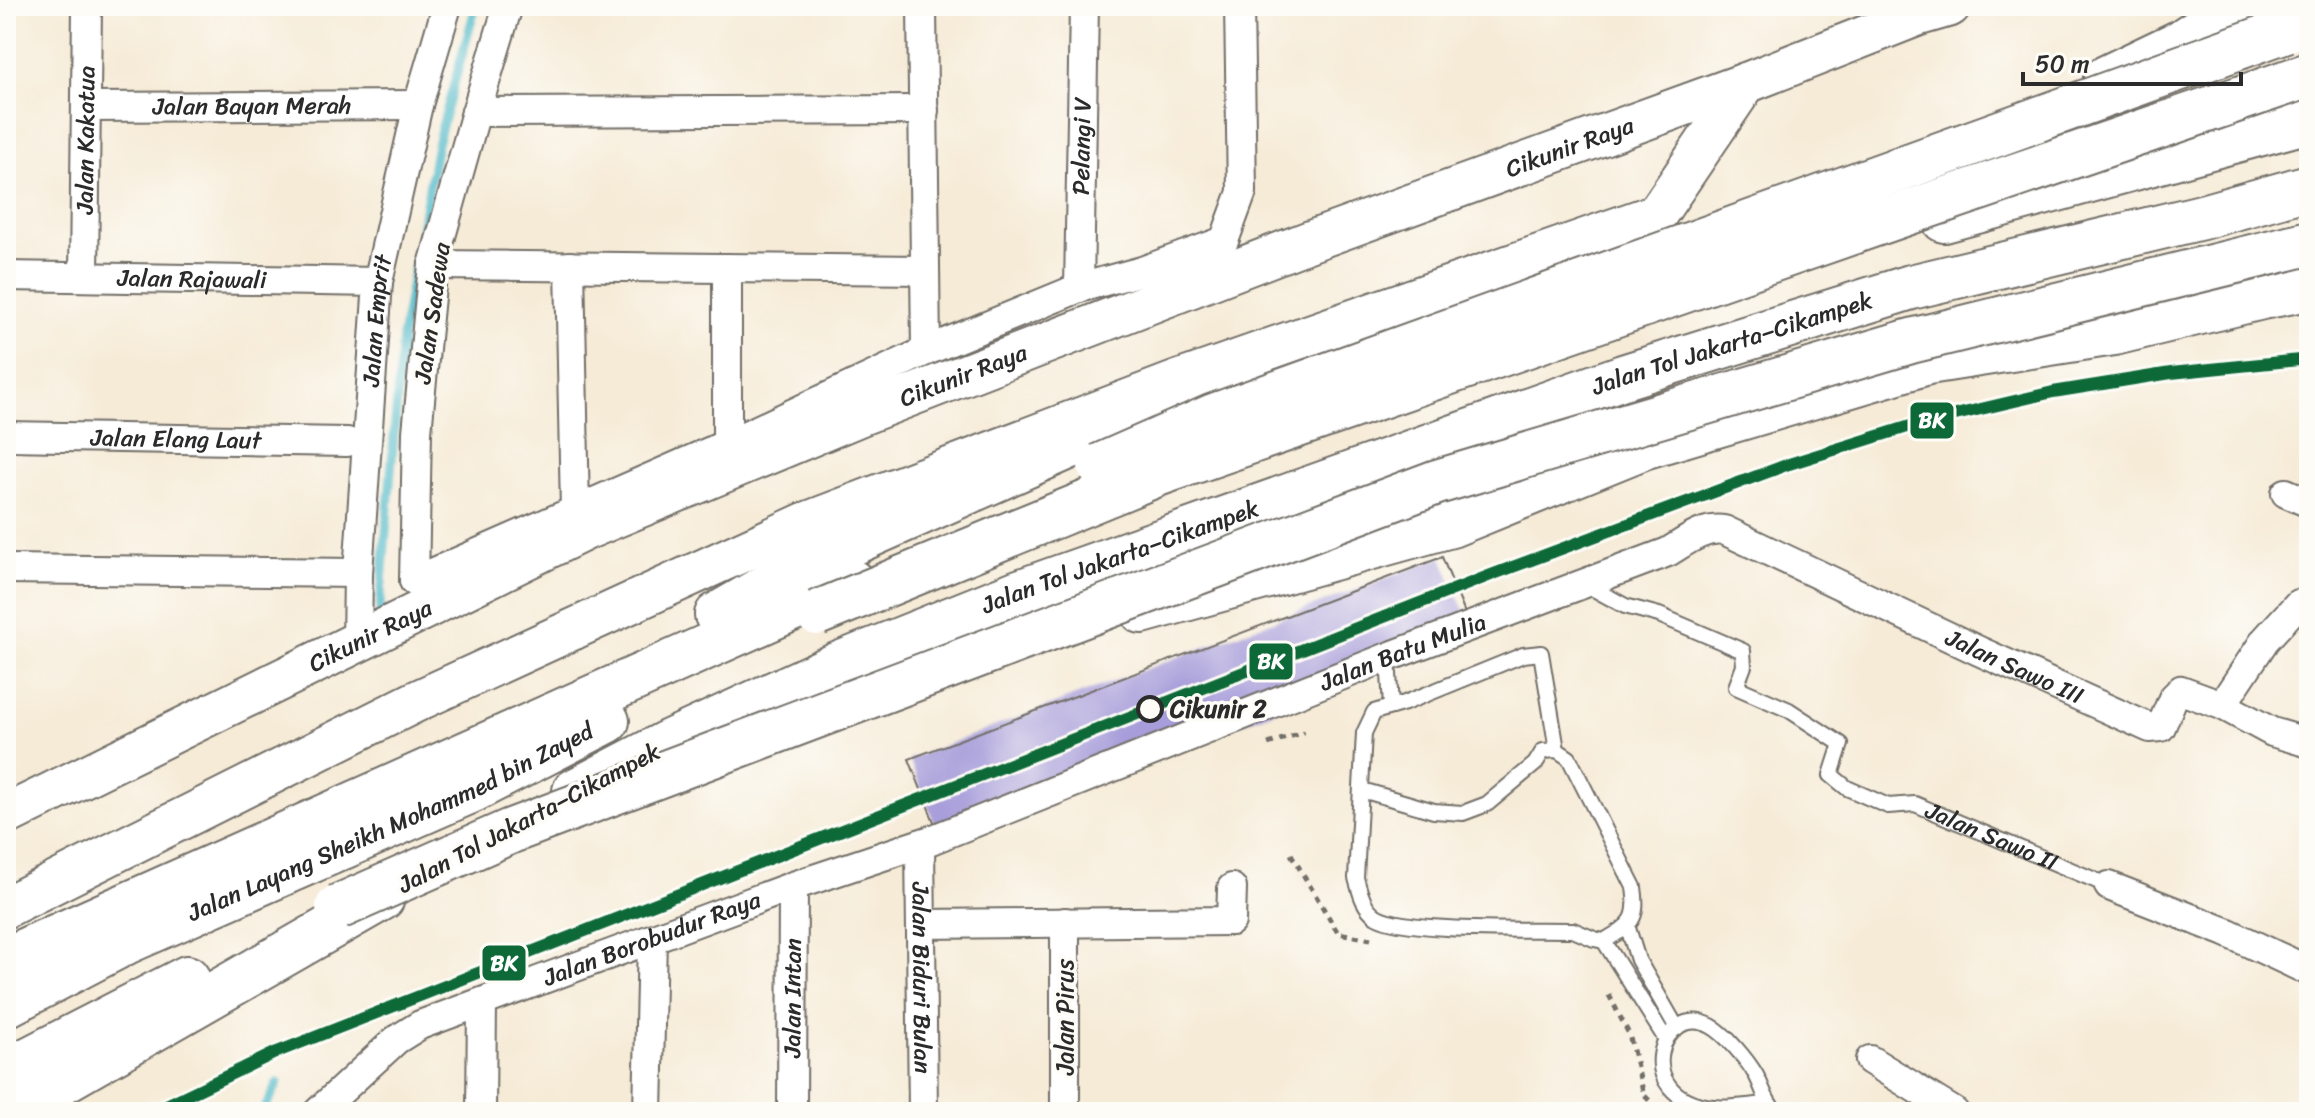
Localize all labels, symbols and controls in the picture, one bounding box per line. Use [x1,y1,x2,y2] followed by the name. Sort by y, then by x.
[2023,36,2241,86] scale bar
[2035,43,2090,85] text: 50 m
[64,66,107,215] street label: Jalan Kakatua
[152,84,351,128] street label: Jalan Bayan Merah
[1060,96,1103,195] street label: Pelangi V
[1499,104,1641,190] street label: Cikunir Raya
[401,239,463,387] street label: Jalan Sadewa
[350,249,405,389] street label: Jalan Emprit
[116,257,267,301] street label: Jalan Rajawali
[1585,279,1878,408] street label: Jalan Tol Jakarta–Cikampek
[893,331,1034,419] street label: Cikunir Raya
[1909,401,1955,440] line badge: BK
[1918,401,1947,440] text: BK
[89,416,263,462] street label: Jalan Elang Laut
[974,487,1265,626] street label: Jalan Tol Jakarta–Cikampek
[301,587,441,684] street label: Cikunir Raya
[1312,601,1492,704] street label: Jalan Batu Mulia
[1937,617,2091,717] street label: Jalan Sawo III
[1248,642,1294,681] line badge: BK
[1257,642,1286,681] text: BK
[1169,688,1267,730] place label: Cikunir 2
[1137,696,1163,722] marker: Cikunir 2
[180,709,603,934] street label: Jalan Layang Sheikh Mohammed bin Zayed
[389,731,668,906] street label: Jalan Tol Jakarta–Cikampek
[1918,789,2065,883] street label: Jalan Sawo II
[536,878,768,999] street label: Jalan Borobudur Raya
[899,881,944,1074] street label: Jalan Biduri Bulan
[771,938,814,1059] street label: Jalan Intan
[481,944,527,982] line badge: BK
[490,944,519,983] text: BK
[1044,958,1086,1076] street label: Jalan Pirus

